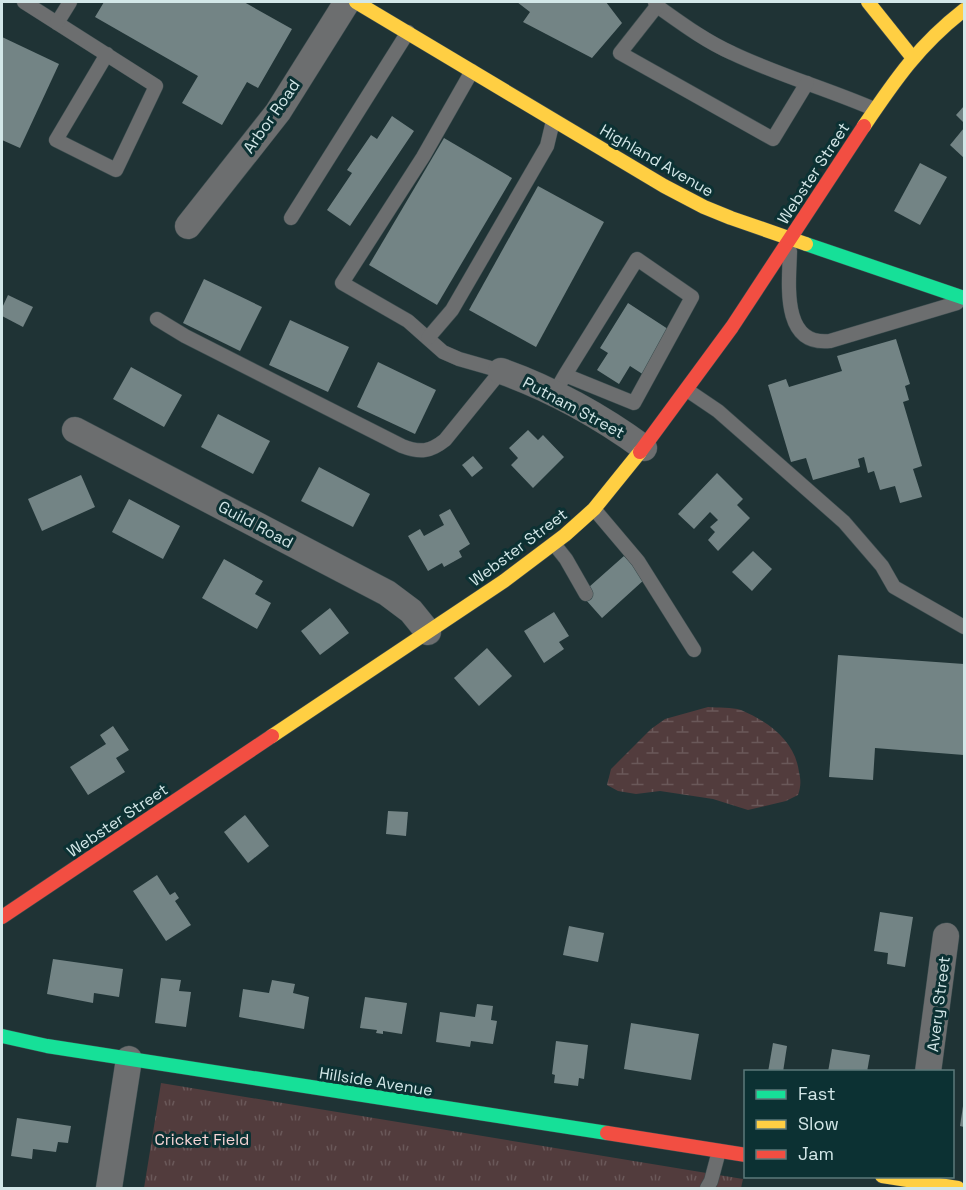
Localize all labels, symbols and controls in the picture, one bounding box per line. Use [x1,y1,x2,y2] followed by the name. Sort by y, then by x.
[238,75,305,157] street label: Arbor Road
[773,118,854,228] street label: Webster Street
[596,119,717,202] street label: Highland Avenue
[519,372,628,443] street label: Putnam Street
[215,496,297,553] street label: Guild Road
[465,504,571,591] street label: Webster Street
[63,779,172,862] street label: Webster Street
[922,955,955,1053] street label: Avery Street
[318,1062,434,1101] street label: Hillside Avenue
[744,1070,954,1178] legend
[798,1082,835,1105] text: Fast
[798,1112,839,1135] text: Slow
[155,1129,249,1150] park label: Cricket Field
[798,1142,834,1165] text: Jam

